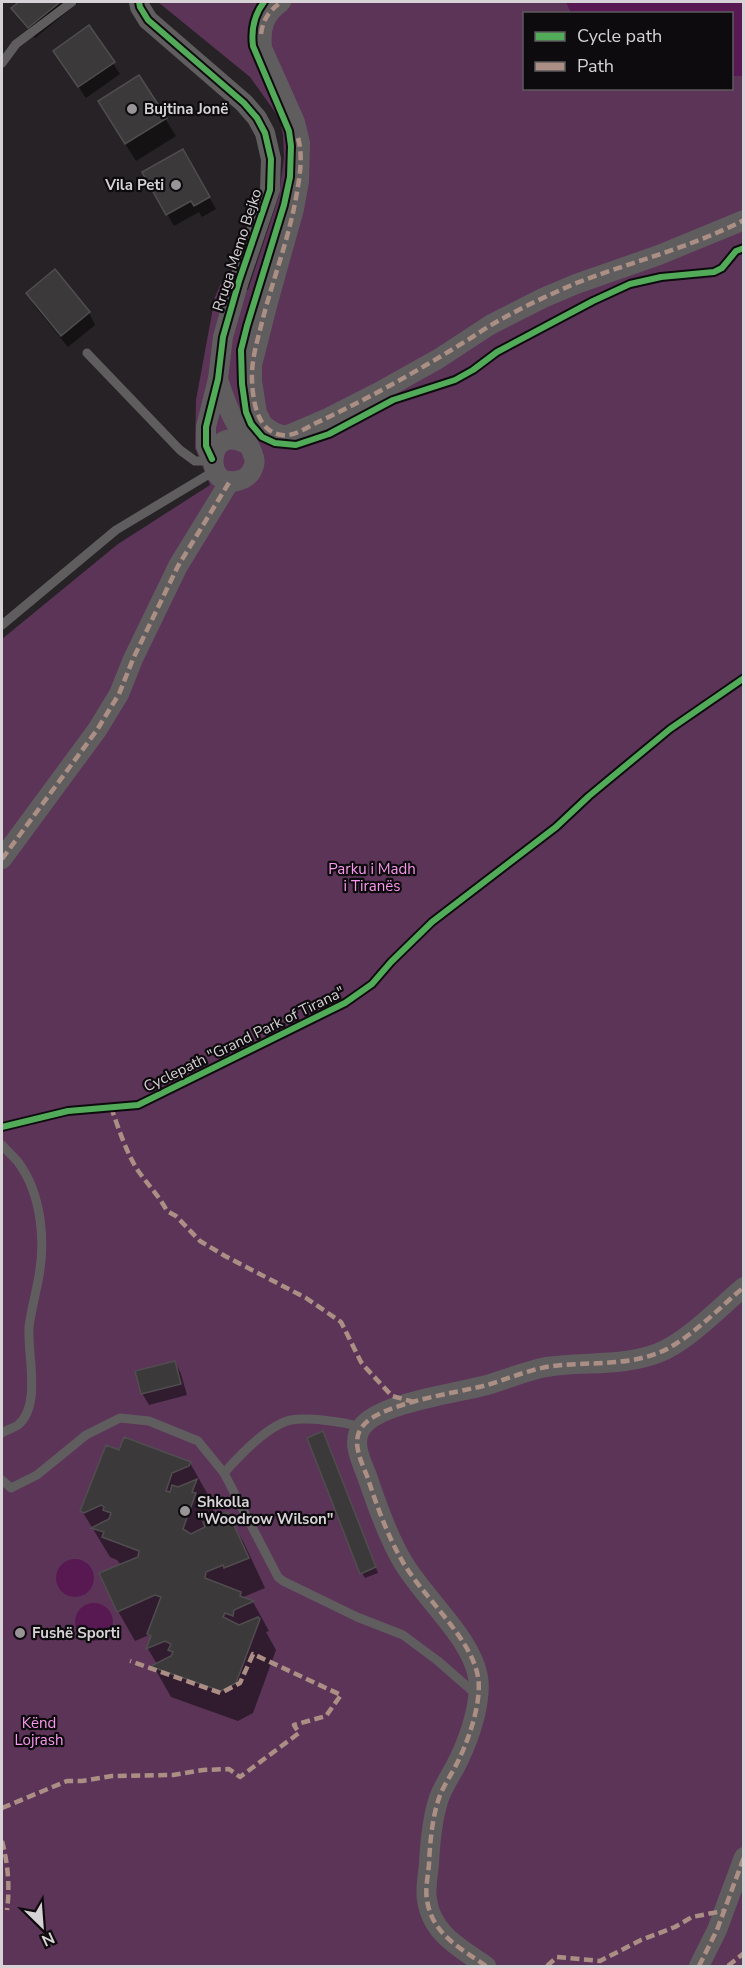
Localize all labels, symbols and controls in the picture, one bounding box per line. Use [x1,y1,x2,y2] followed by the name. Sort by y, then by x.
[523,12,733,90] legend
[577,24,662,48] text: Cycle path
[577,54,614,78] text: Path
[144,99,228,119] place label: Bujtina Jonë
[125,102,139,116] marker: Bujtina Jonë
[104,175,164,195] place label: Vila Peti
[169,178,183,192] marker: Vila Peti
[208,186,266,314] street label: Rruga Memo Bejko
[328,859,416,896] park label: Parku i Madh i Tiranës
[140,982,348,1096] street label: Cyclepath "Grand Park of Tirana"
[197,1492,334,1529] place label: Shkolla "Woodrow Wilson"
[178,1504,192,1518] marker: Shkolla "Woodrow Wilson"
[32,1623,120,1643] place label: Fushë Sporti
[13,1626,27,1640] marker: Fushë Sporti
[15,1713,63,1750] park label: Kënd Lojrash
[12,1896,72,1956] north arrow
[38,1926,58,1951] text: N

